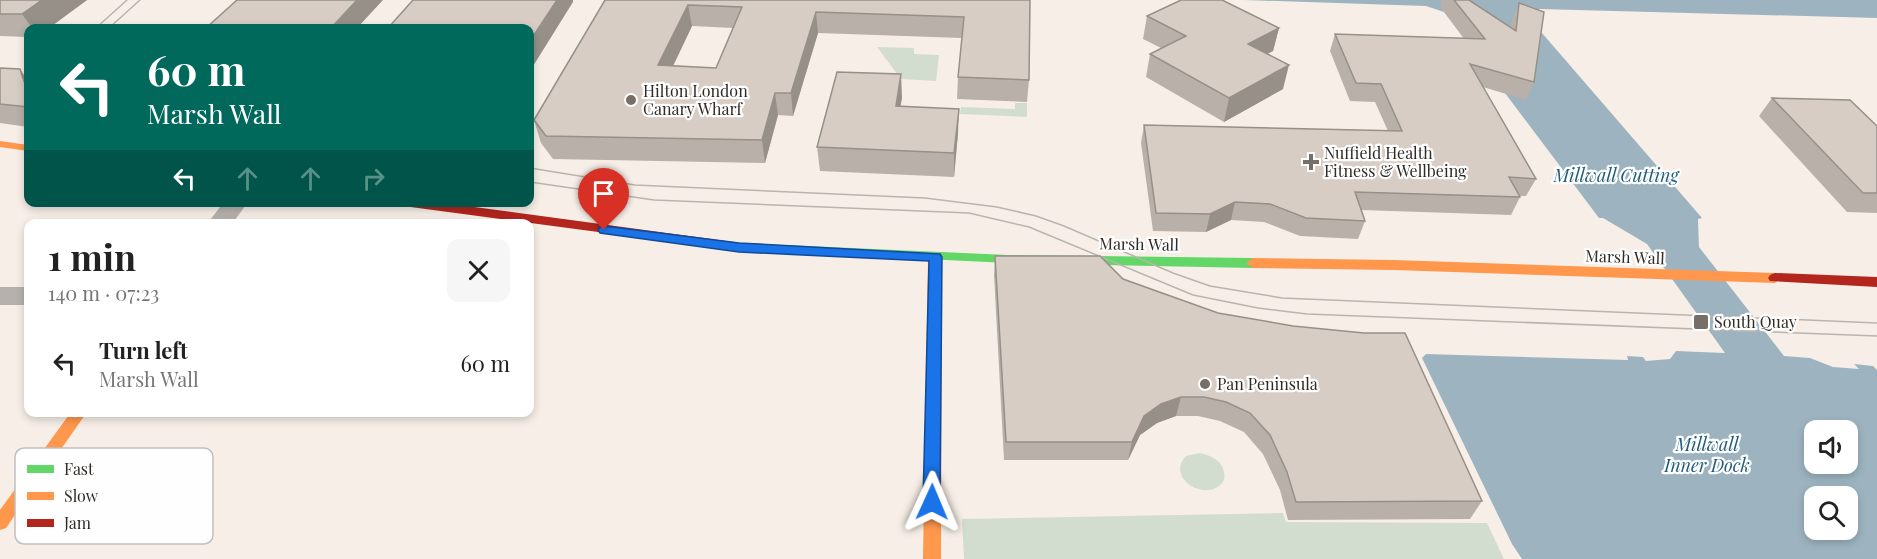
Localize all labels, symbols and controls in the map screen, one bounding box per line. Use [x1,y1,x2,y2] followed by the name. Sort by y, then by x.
[147,41,245,97] text: 60 m
[48,48,126,126] icon: left
[643,80,748,119] place label: Hilton London Canary Wharf
[624,93,638,107] marker: Hilton London Canary Wharf
[147,95,282,131] text: Marsh Wall
[1324,142,1467,181] place label: Nuffield Health Fitness & Wellbeing
[1302,153,1320,171] marker: Nuffield Health Fitness & Wellbeing
[168,162,201,195] icon: left
[231,162,264,195] icon: ahead
[294,162,327,195] icon: ahead
[357,162,390,195] icon: right
[1552,163,1680,187] water label: Millwall Cutting
[578,168,629,230] pin
[587,177,620,210] icon: arrive
[48,232,136,280] text: 1 min
[1099,232,1179,255] street label: Marsh Wall
[447,239,510,302] button: close
[1585,245,1666,268] street label: Marsh Wall
[48,279,159,306] text: 140 m · 07:23
[1714,311,1797,332] place label: South Quay
[1692,313,1710,331] marker: South Quay
[99,335,188,365] text: Turn left
[48,347,81,380] icon: left
[460,348,510,378] text: 60 m
[99,365,199,392] text: Marsh Wall
[1217,373,1318,394] place label: Pan Peninsula
[1198,377,1212,391] marker: Pan Peninsula
[1804,420,1858,540] map controls
[1804,420,1858,474] button: sound
[1663,432,1750,477] water label: Millwall Inner Dock
[15,448,213,544] legend
[64,458,94,479] text: Fast
[900,470,964,534] position arrow
[64,485,99,506] text: Slow
[1804,486,1858,540] button: search
[63,512,91,533] text: Jam

